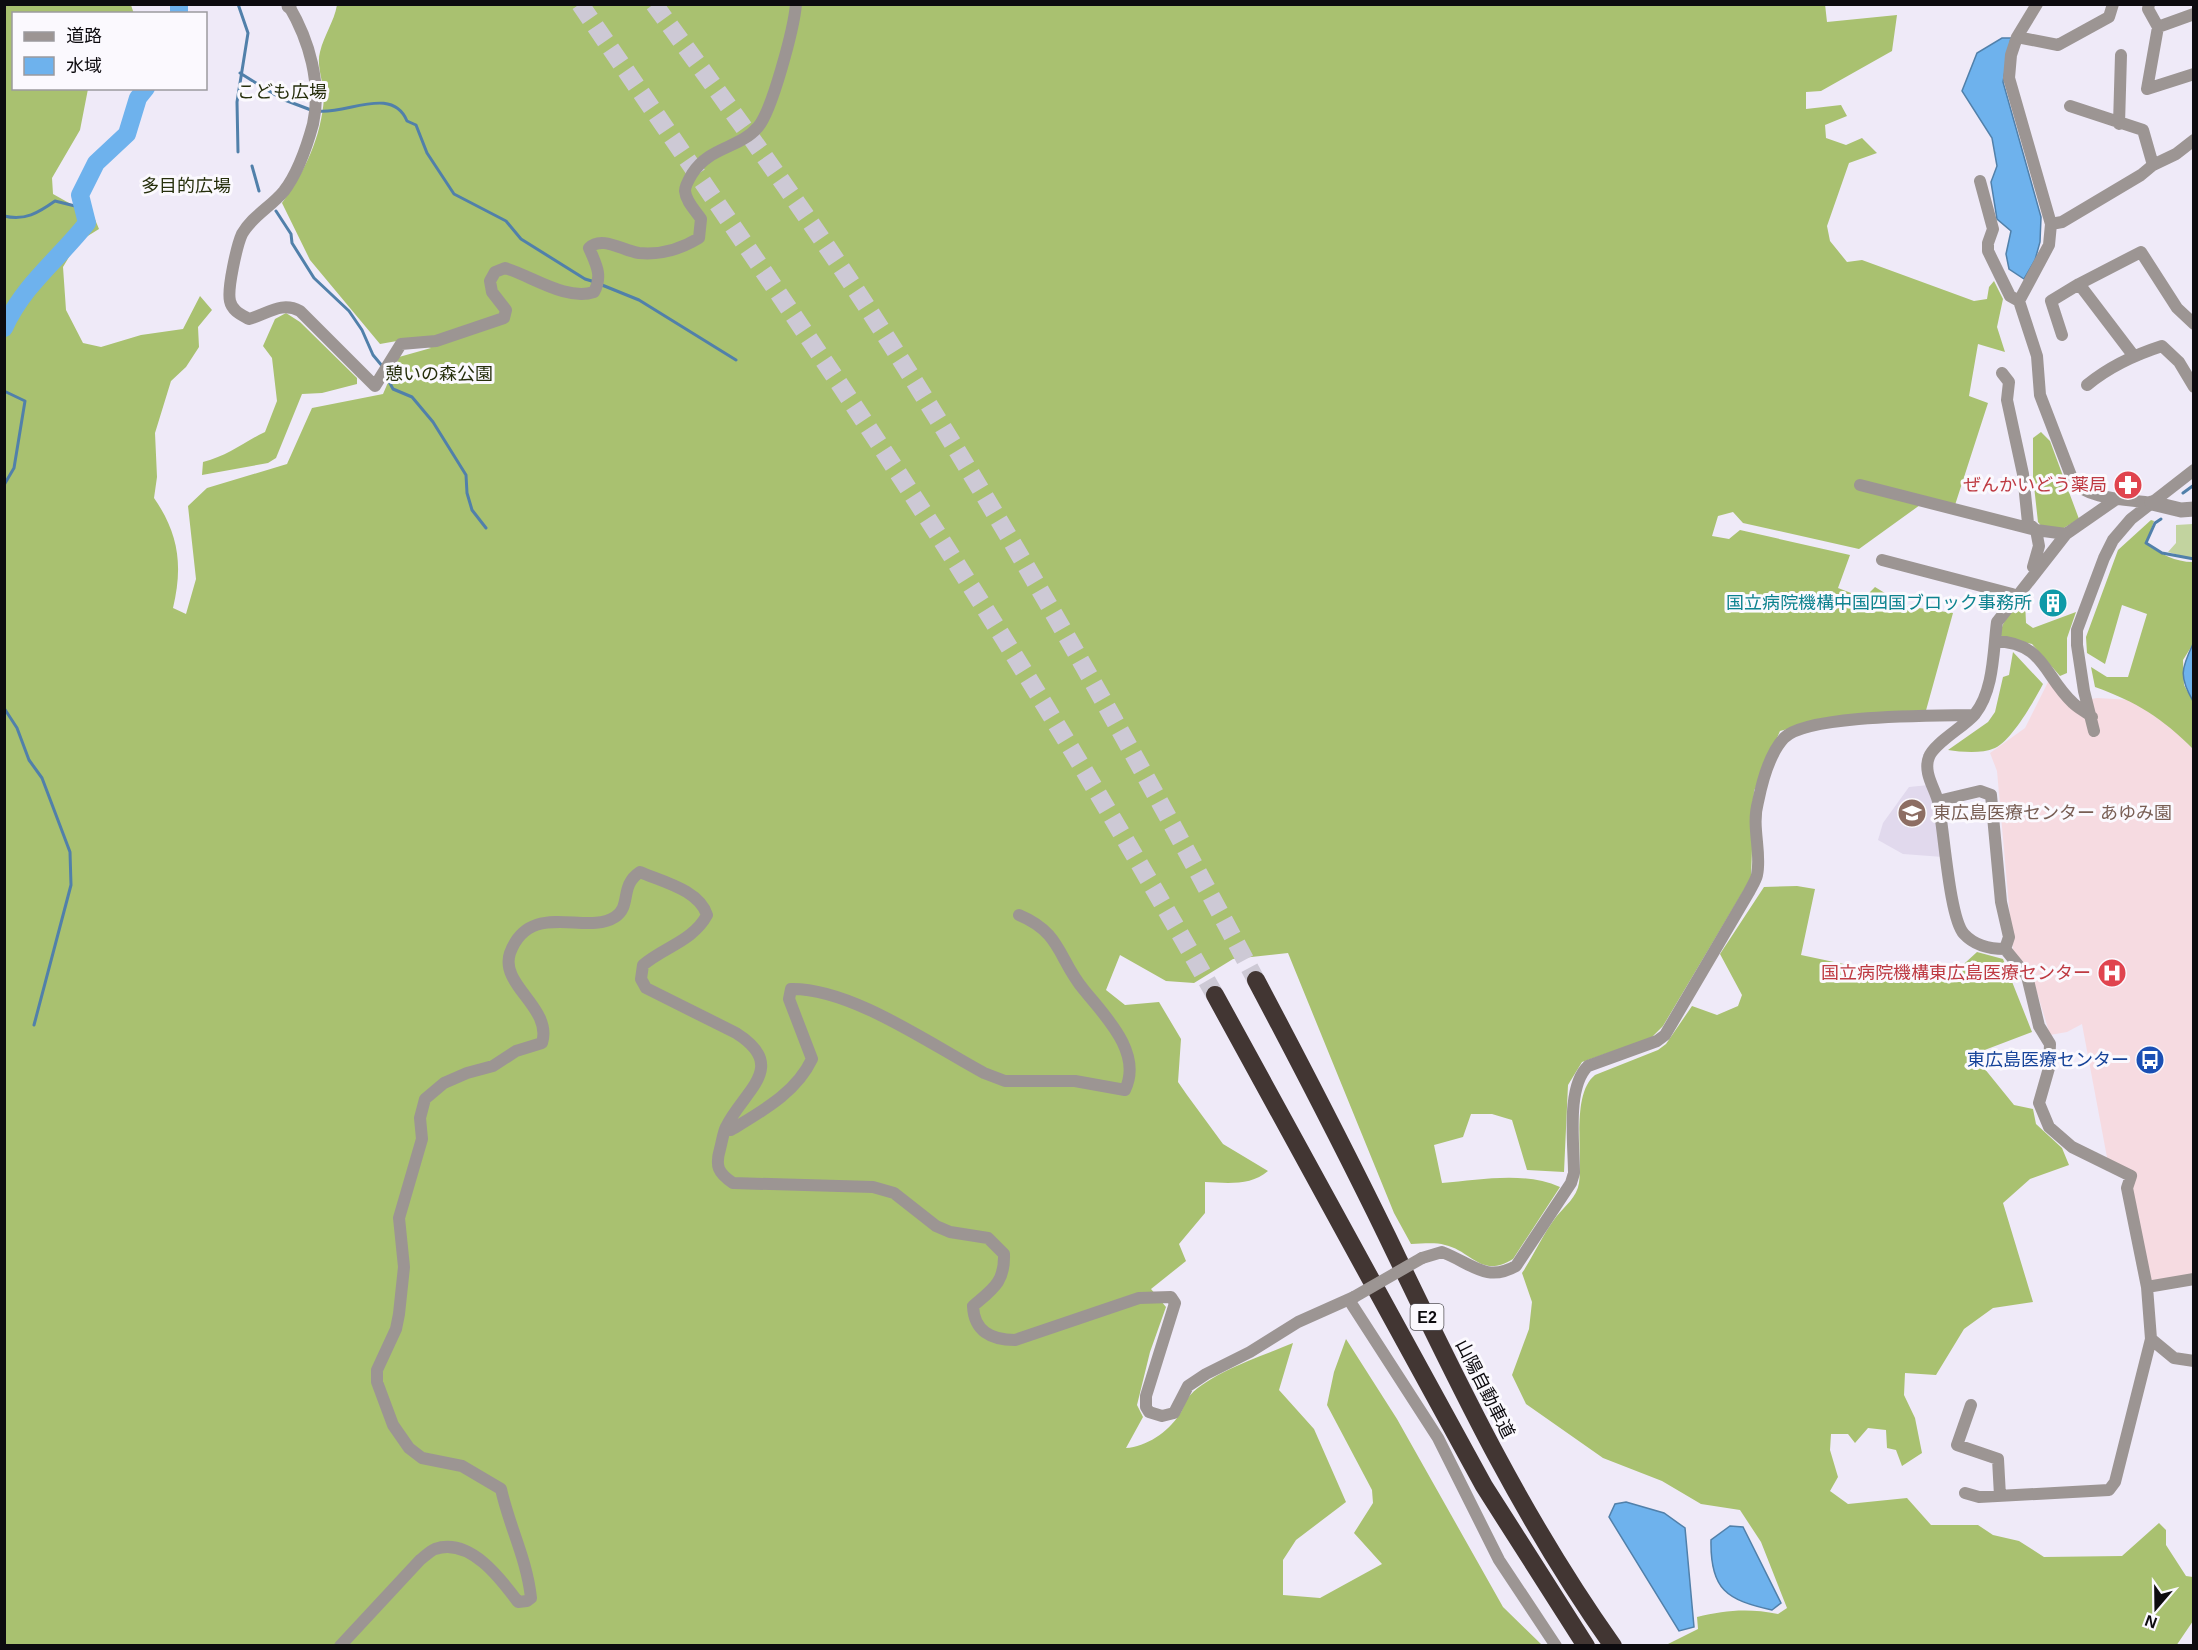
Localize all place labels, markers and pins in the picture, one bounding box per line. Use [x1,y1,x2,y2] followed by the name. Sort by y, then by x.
[2112,469,2144,501] pharmacy icon: ぜんかいどう薬局
[1963,475,2107,495] place label: ぜんかいどう薬局
[2037,587,2069,619] building icon: 国立病院機構中国四国ブロック事務所
[1726,593,2032,613] place label: 国立病院機構中国四国ブロック事務所
[1896,797,1928,829] school or university icon: 東広島医療センター あゆみ園
[1933,803,2172,823] place label: 東広島医療センター あゆみ園
[2096,957,2128,989] hospital icon: 国立病院機構東広島医療センター
[1821,963,2091,983] place label: 国立病院機構東広島医療センター
[2134,1044,2166,1076] bus stop icon: 東広島医療センター
[1967,1050,2129,1070] place label: 東広島医療センター

